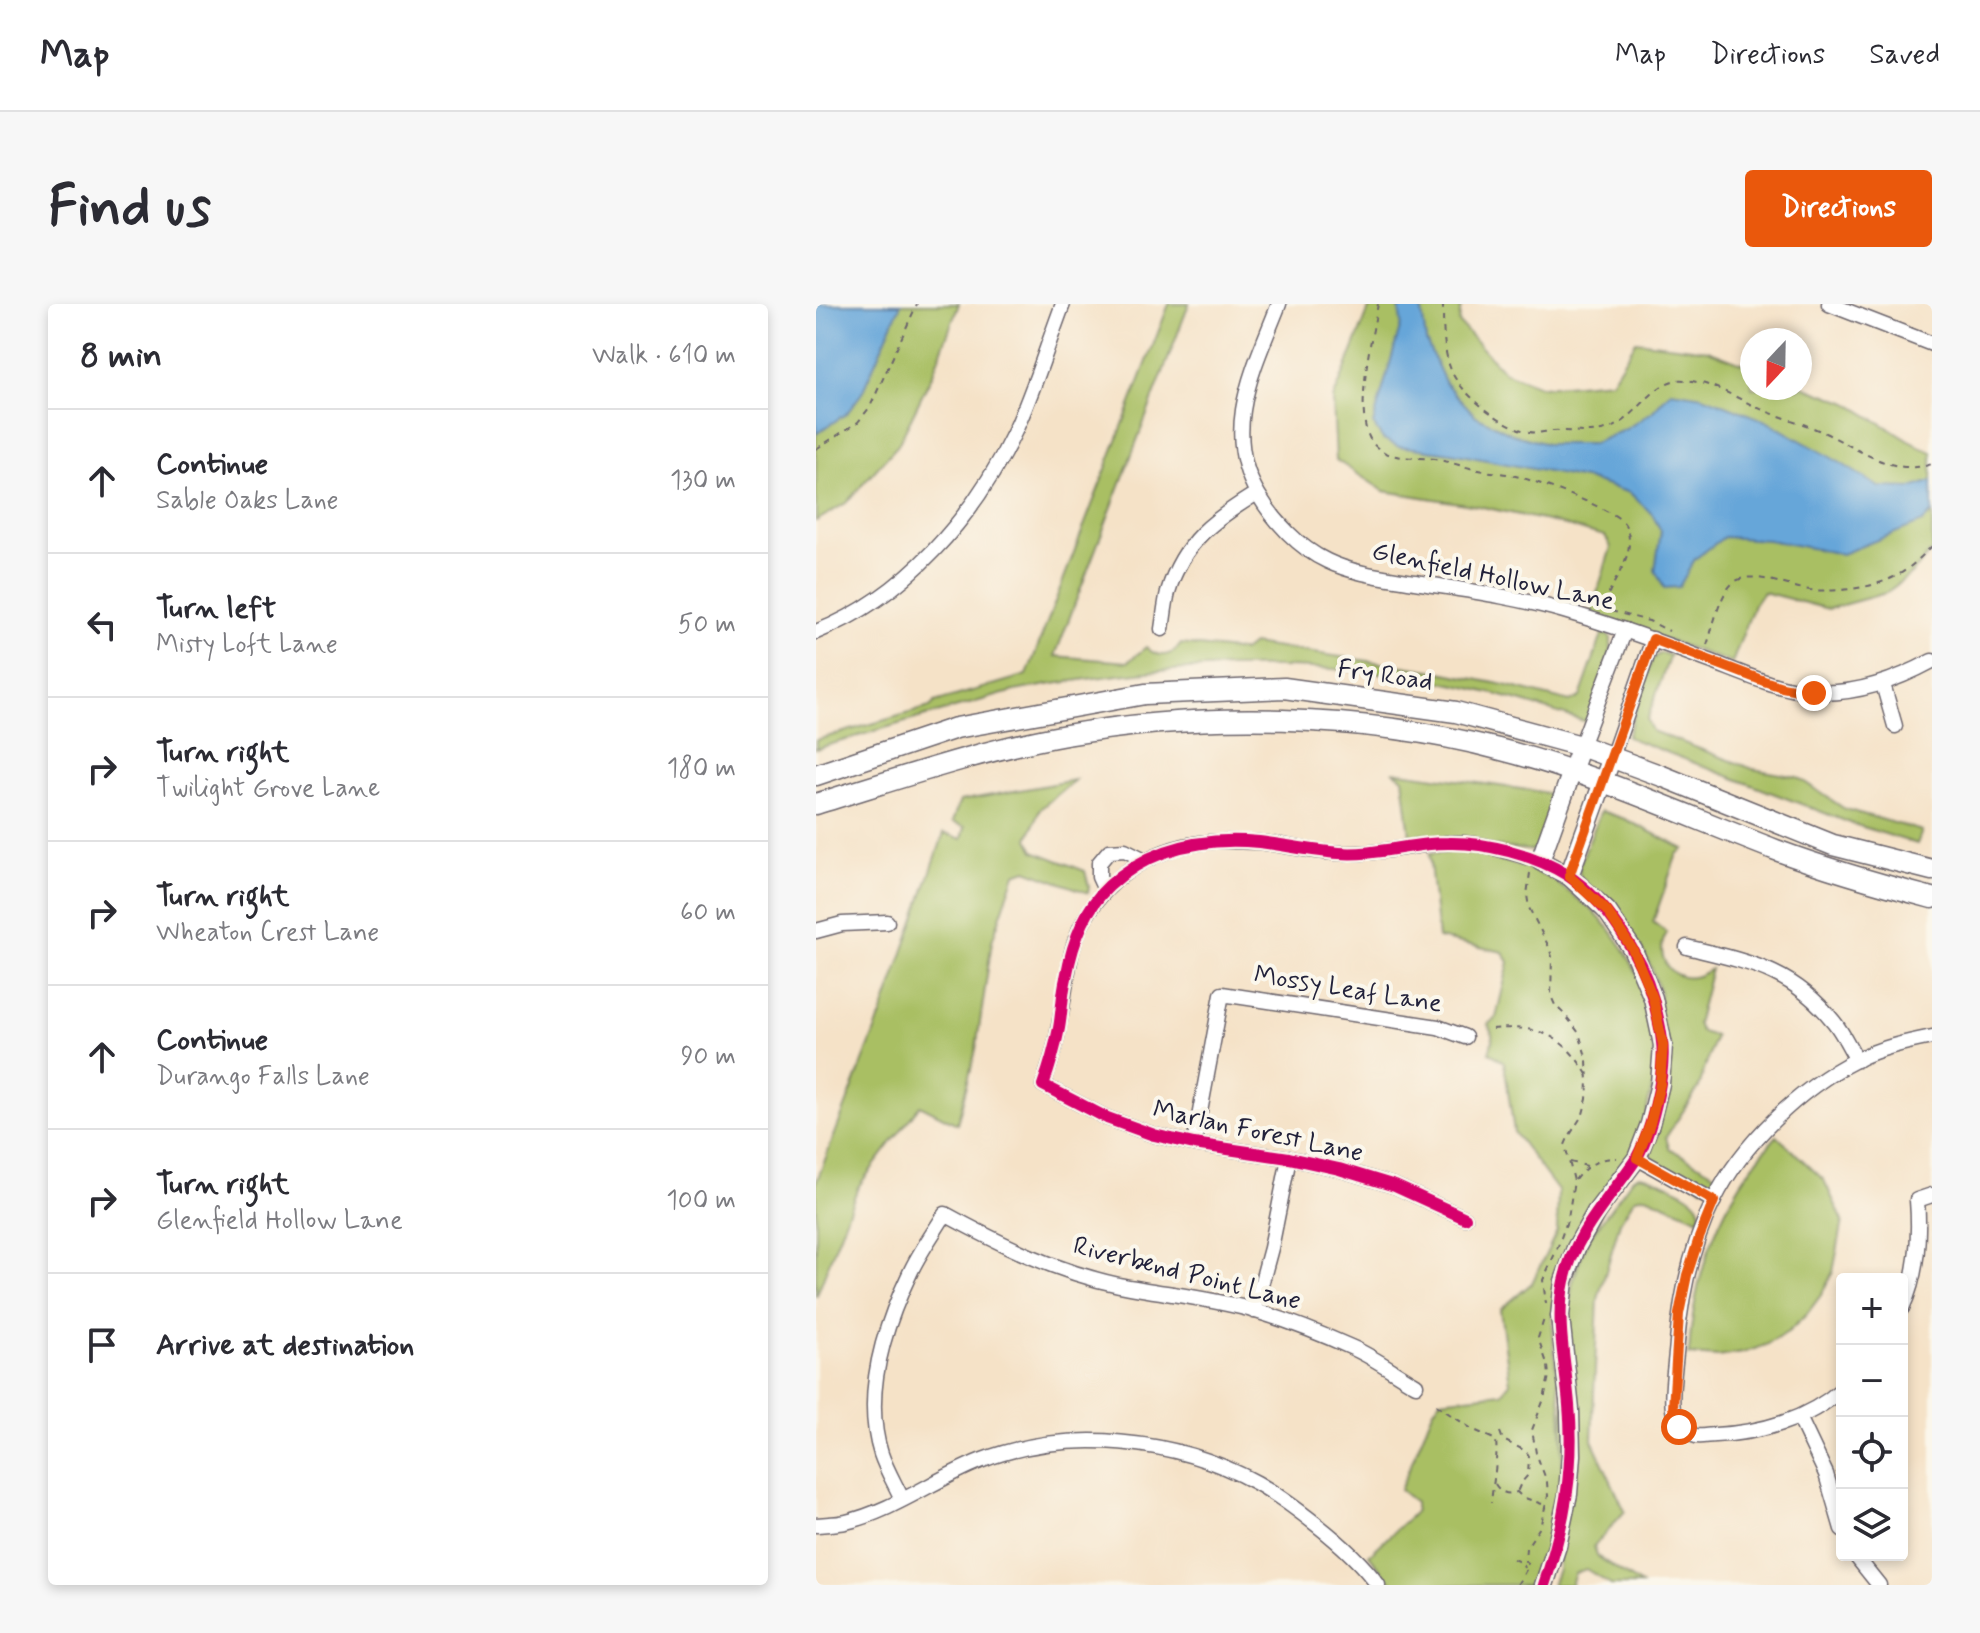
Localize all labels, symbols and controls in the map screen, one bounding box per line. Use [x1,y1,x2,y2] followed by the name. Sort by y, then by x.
[40,31,110,80] text: Map
[1615,37,1666,74] text: Map
[1710,37,1825,74] text: Directions
[1869,37,1940,74] text: Saved
[1745,170,1932,247] button: Directions
[48,172,211,245] text: Find us
[1740,328,1812,400] north arrow
[80,334,162,379] text: 8 min
[592,339,736,373] text: Walk · 610 m
[156,445,268,484] text: Continue
[80,459,124,503] icon: ahead
[670,464,736,498] text: 130 m
[156,484,339,518] text: Sable Oaks Lane
[1369,535,1617,619] street label: Glenfield Hollow Lane
[156,589,276,628] text: Turn left
[80,603,124,647] icon: left
[678,608,736,642] text: 50 m
[156,628,338,662] text: Misty Loft Lane
[1335,653,1435,699] street label: Fry Road
[1796,675,1832,711] route end
[156,733,289,772] text: Turn right
[80,747,124,791] icon: right
[667,752,736,786] text: 180 m
[156,772,380,806] text: Twilight Grove Lane
[156,877,289,916] text: Turn right
[80,891,124,935] icon: right
[680,896,736,930] text: 60 m
[156,916,379,950] text: Wheaton Crest Lane
[1252,958,1445,1022] street label: Mossy Leaf Lane
[156,1021,268,1060] text: Continue
[80,1035,124,1079] icon: ahead
[681,1040,736,1074] text: 90 m
[156,1060,370,1094] text: Durango Falls Lane
[1150,1093,1366,1171] street label: Marlan Forest Lane
[156,1165,289,1204] text: Turn right
[80,1179,124,1223] icon: right
[666,1184,736,1218] text: 100 m
[156,1204,403,1238] text: Glenfield Hollow Lane
[1070,1229,1304,1319] street label: Riverbend Point Lane
[1836,1273,1908,1561] map controls
[1836,1273,1908,1345] button: +
[80,1323,124,1367] icon: arrive
[156,1326,414,1365] text: Arrive at destination
[1836,1345,1908,1417] button: −
[1661,1409,1697,1445] route start
[1836,1417,1908,1489] button: locate
[1836,1489,1908,1561] button: layers

